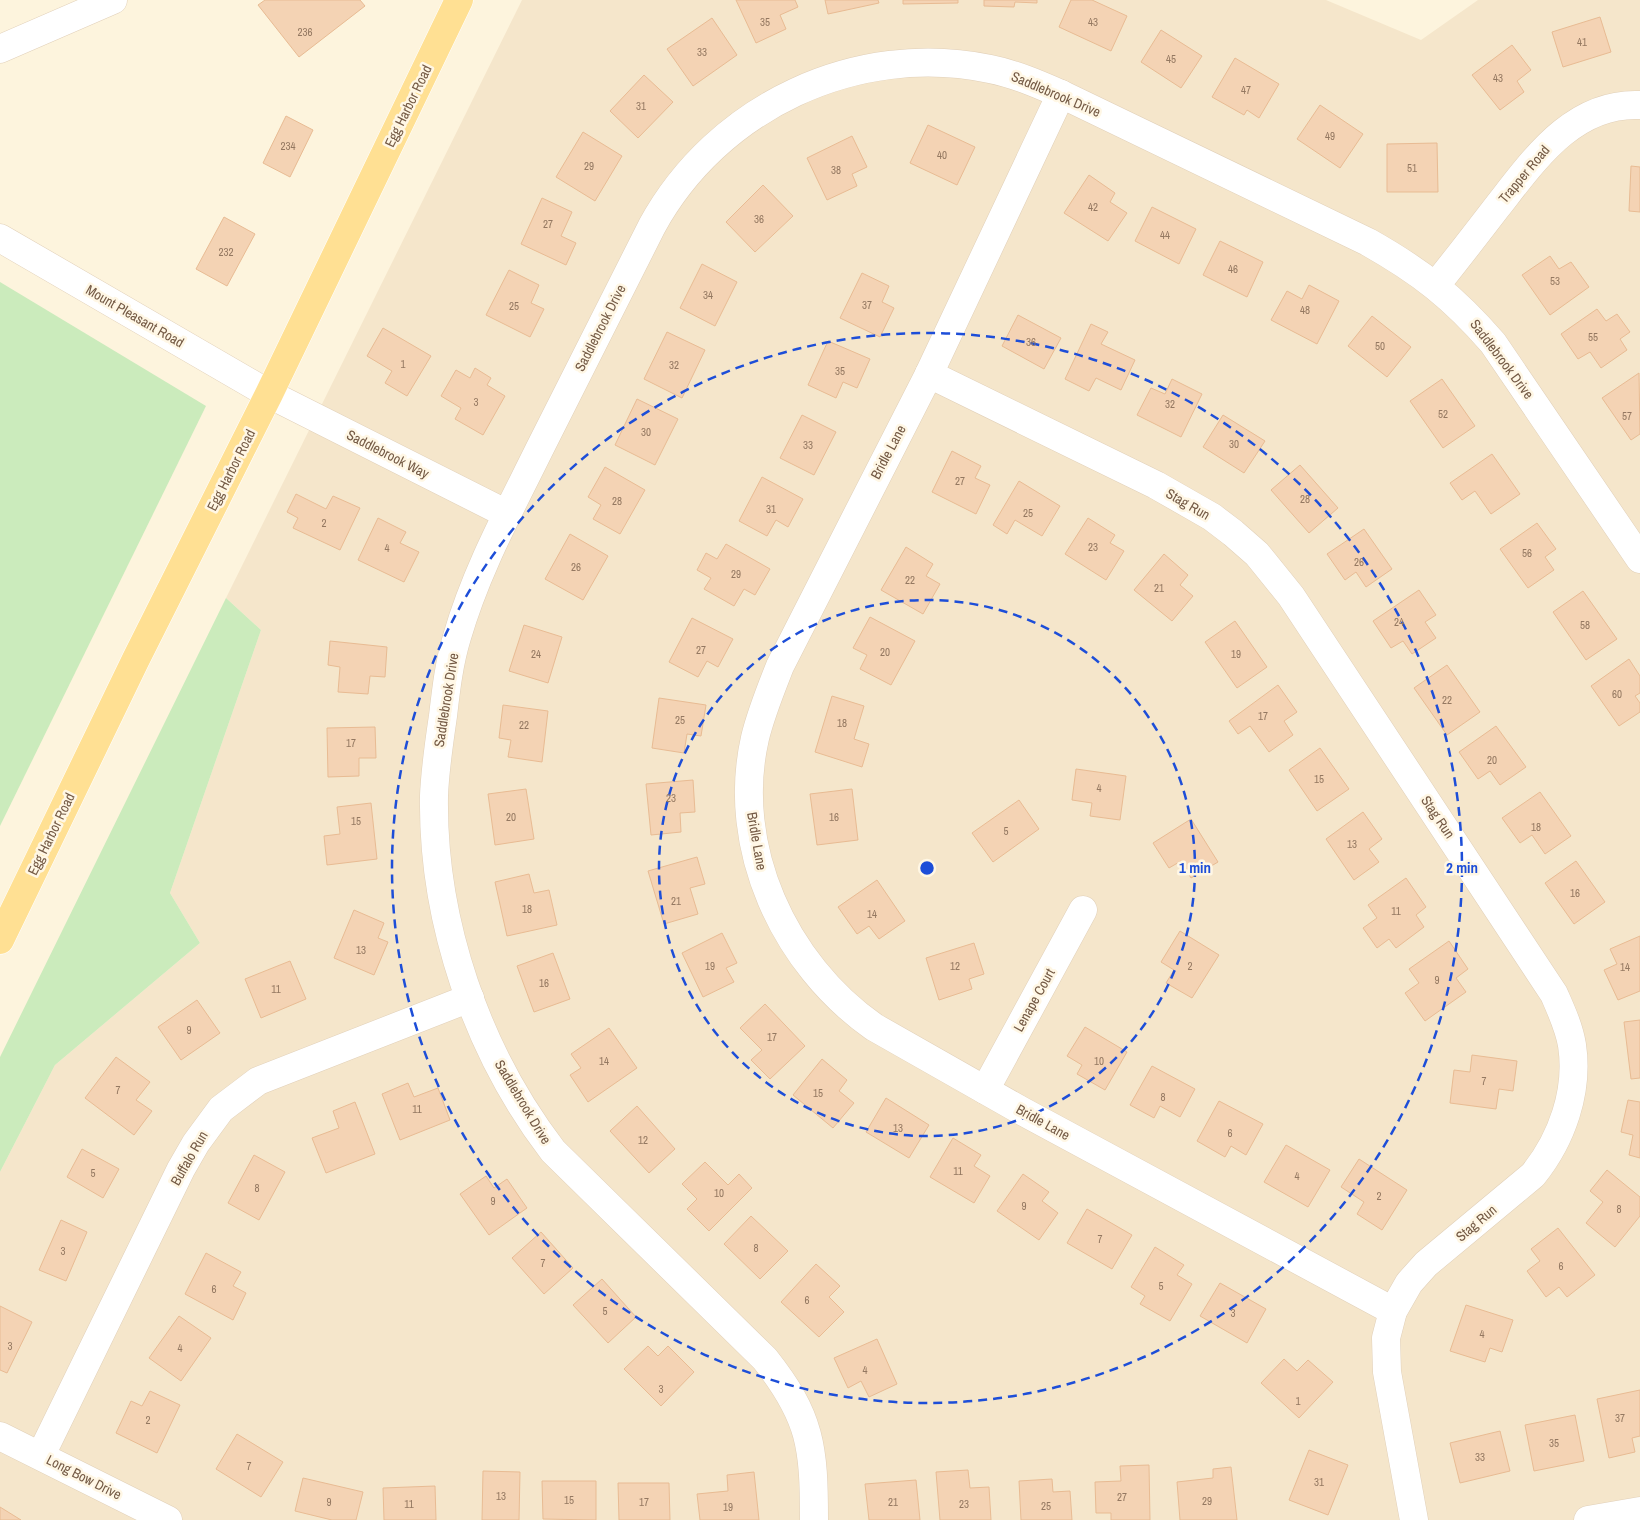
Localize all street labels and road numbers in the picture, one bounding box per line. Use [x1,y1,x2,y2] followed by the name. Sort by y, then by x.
[380,62,436,150] street label: Egg Harbor Road
[1009,67,1103,121] street label: Saddlebrook Drive
[1494,141,1554,207] street label: Trapper Road
[83,281,187,351] street label: Mount Pleasant Road
[570,282,630,374] street label: Saddlebrook Drive
[1466,316,1538,402] street label: Saddlebrook Drive
[866,422,910,482] street label: Bridle Lane
[203,426,259,514] street label: Egg Harbor Road
[344,426,432,483] street label: Saddlebrook Way
[1163,484,1213,524] street label: Stag Run
[430,652,462,748] street label: Saddlebrook Drive
[23,790,79,878] street label: Egg Harbor Road
[1417,792,1459,842] street label: Stag Run
[743,811,771,871] street label: Bridle Lane
[1009,965,1059,1035] street label: Lenape Court
[491,1057,555,1147] street label: Saddlebrook Drive
[1013,1100,1073,1144] street label: Bridle Lane
[166,1128,212,1188] street label: Buffalo Run
[1452,1201,1500,1245] street label: Stag Run
[44,1450,124,1504] street label: Long Bow Drive

